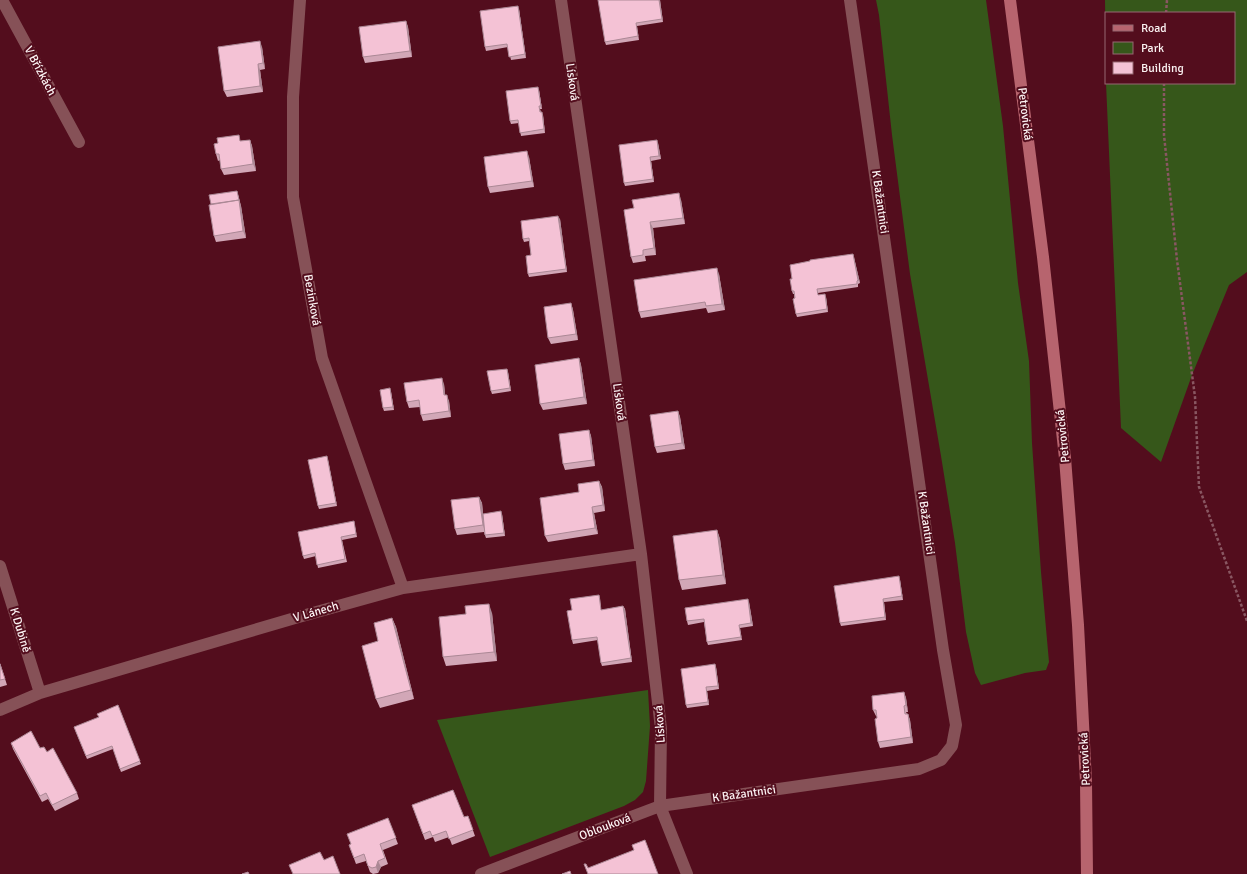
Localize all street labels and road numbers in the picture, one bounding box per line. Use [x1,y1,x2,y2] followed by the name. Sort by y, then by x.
[21,44,59,98] street label: V Břízkách
[562,62,582,102] street label: Lísková
[1014,87,1036,141] street label: Petrovická
[868,169,892,235] street label: K Bažantnici
[300,273,324,327] street label: Bezinková
[609,382,629,422] street label: Lísková
[1053,409,1073,463] street label: Petrovická
[914,490,938,556] street label: K Bažantnici
[292,598,340,626] street label: V Lánech
[6,606,34,654] street label: K Dubině
[651,705,669,743] street label: Lísková
[1076,732,1094,786] street label: Petrovická
[711,782,777,806] street label: K Bažantnici
[577,810,633,844] street label: Oblouková

